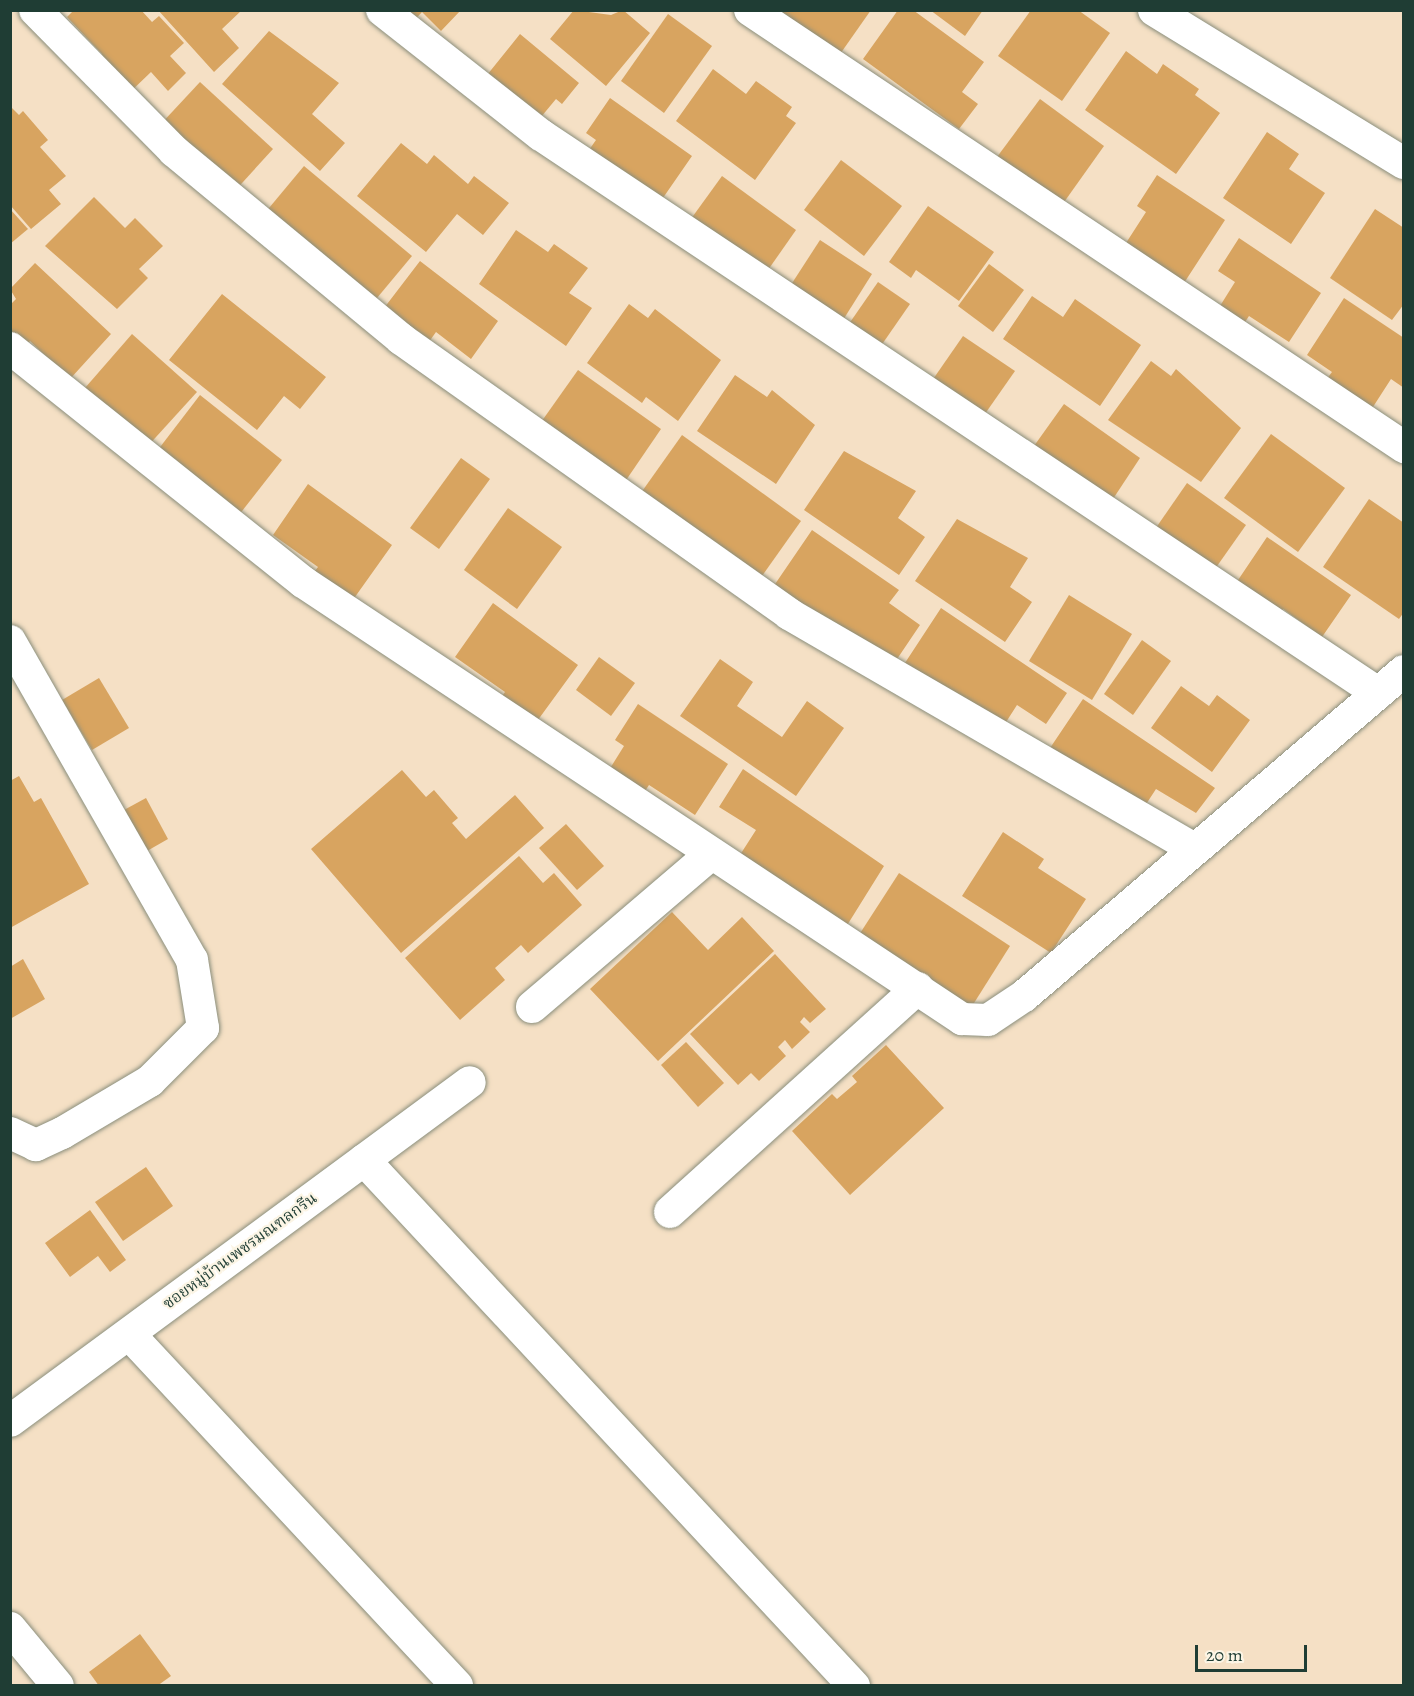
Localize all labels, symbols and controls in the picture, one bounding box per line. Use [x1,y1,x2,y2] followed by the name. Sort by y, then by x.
[159,1189,321,1313] street label: ซอยหมู่บ้านเพชรมณฑลกรีน
[1198,1633,1310,1671] scale bar
[1206,1643,1243,1667] text: 20 m

